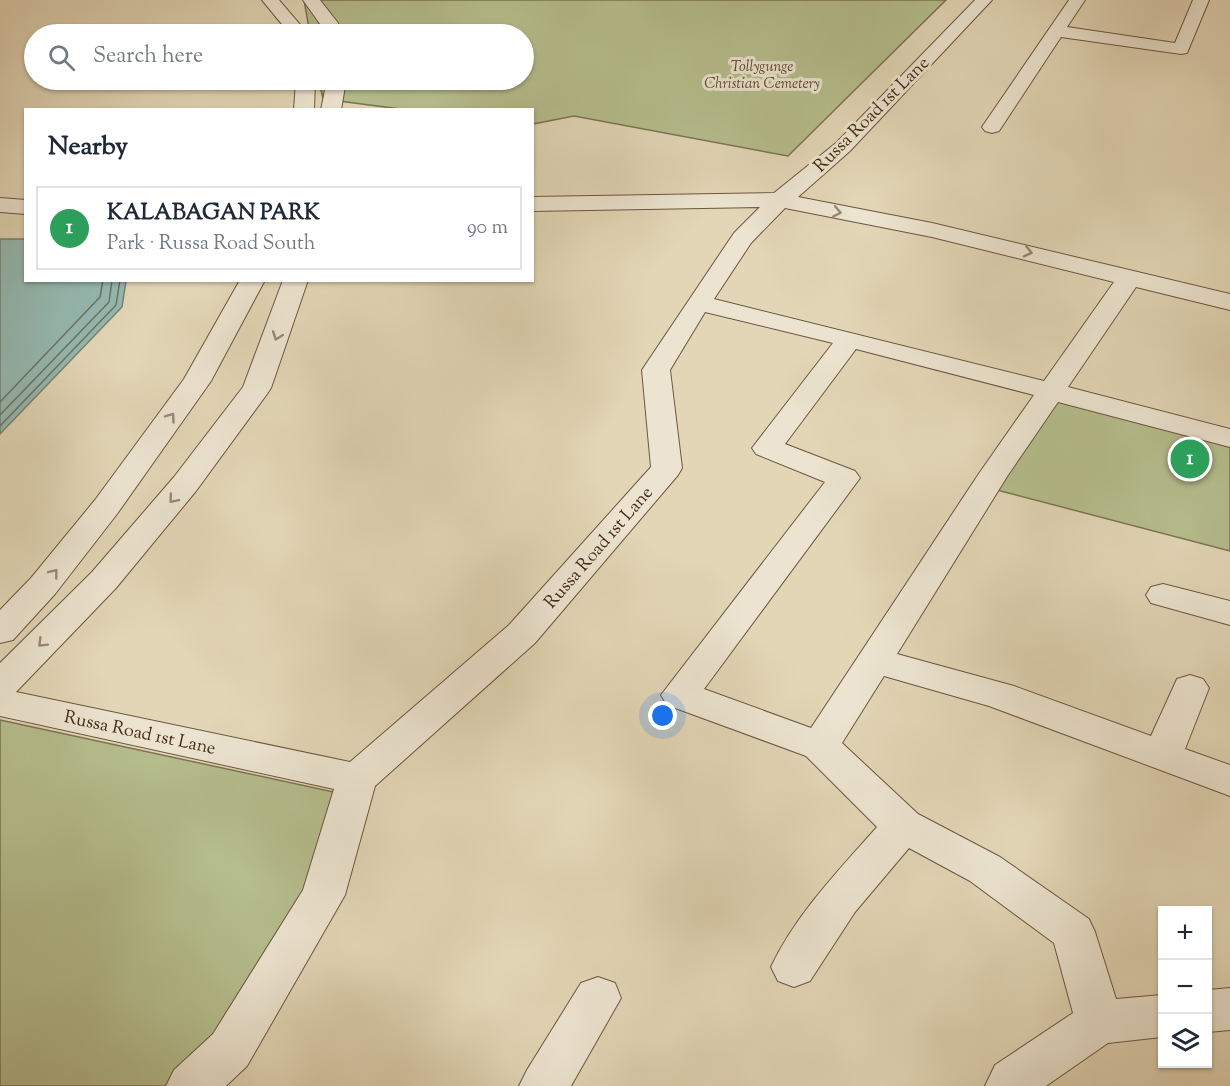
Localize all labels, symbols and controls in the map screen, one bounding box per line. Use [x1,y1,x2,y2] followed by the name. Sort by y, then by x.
[24,24,534,90] search box
[45,41,78,74] icon: search
[93,41,203,73] text: Search here
[809,52,936,179] street label: Russa Road 1st Lane
[704,57,820,95] park label: Tollygunge Christian Cemetery
[48,129,128,166] text: Nearby
[107,198,320,230] text: KALABAGAN PARK
[832,205,842,218] one-way arrow
[66,214,73,243] text: 1
[467,214,508,243] text: 90 m
[107,230,315,259] text: Park · Russa Road South
[1023,245,1033,258] one-way arrow
[271,330,284,341] one-way arrow
[164,412,175,423] one-way arrow
[1170,436,1210,482] pin: 1
[539,481,660,615] street label: Russa Road 1st Lane
[169,492,180,503] one-way arrow
[46,568,57,579] one-way arrow
[38,635,49,646] one-way arrow
[648,701,677,730] your location
[61,705,218,763] street label: Russa Road 1st Lane
[1158,906,1212,1068] map controls
[1158,906,1212,960] button: +
[1158,960,1212,1014] button: −
[1158,1014,1212,1068] button: layers

